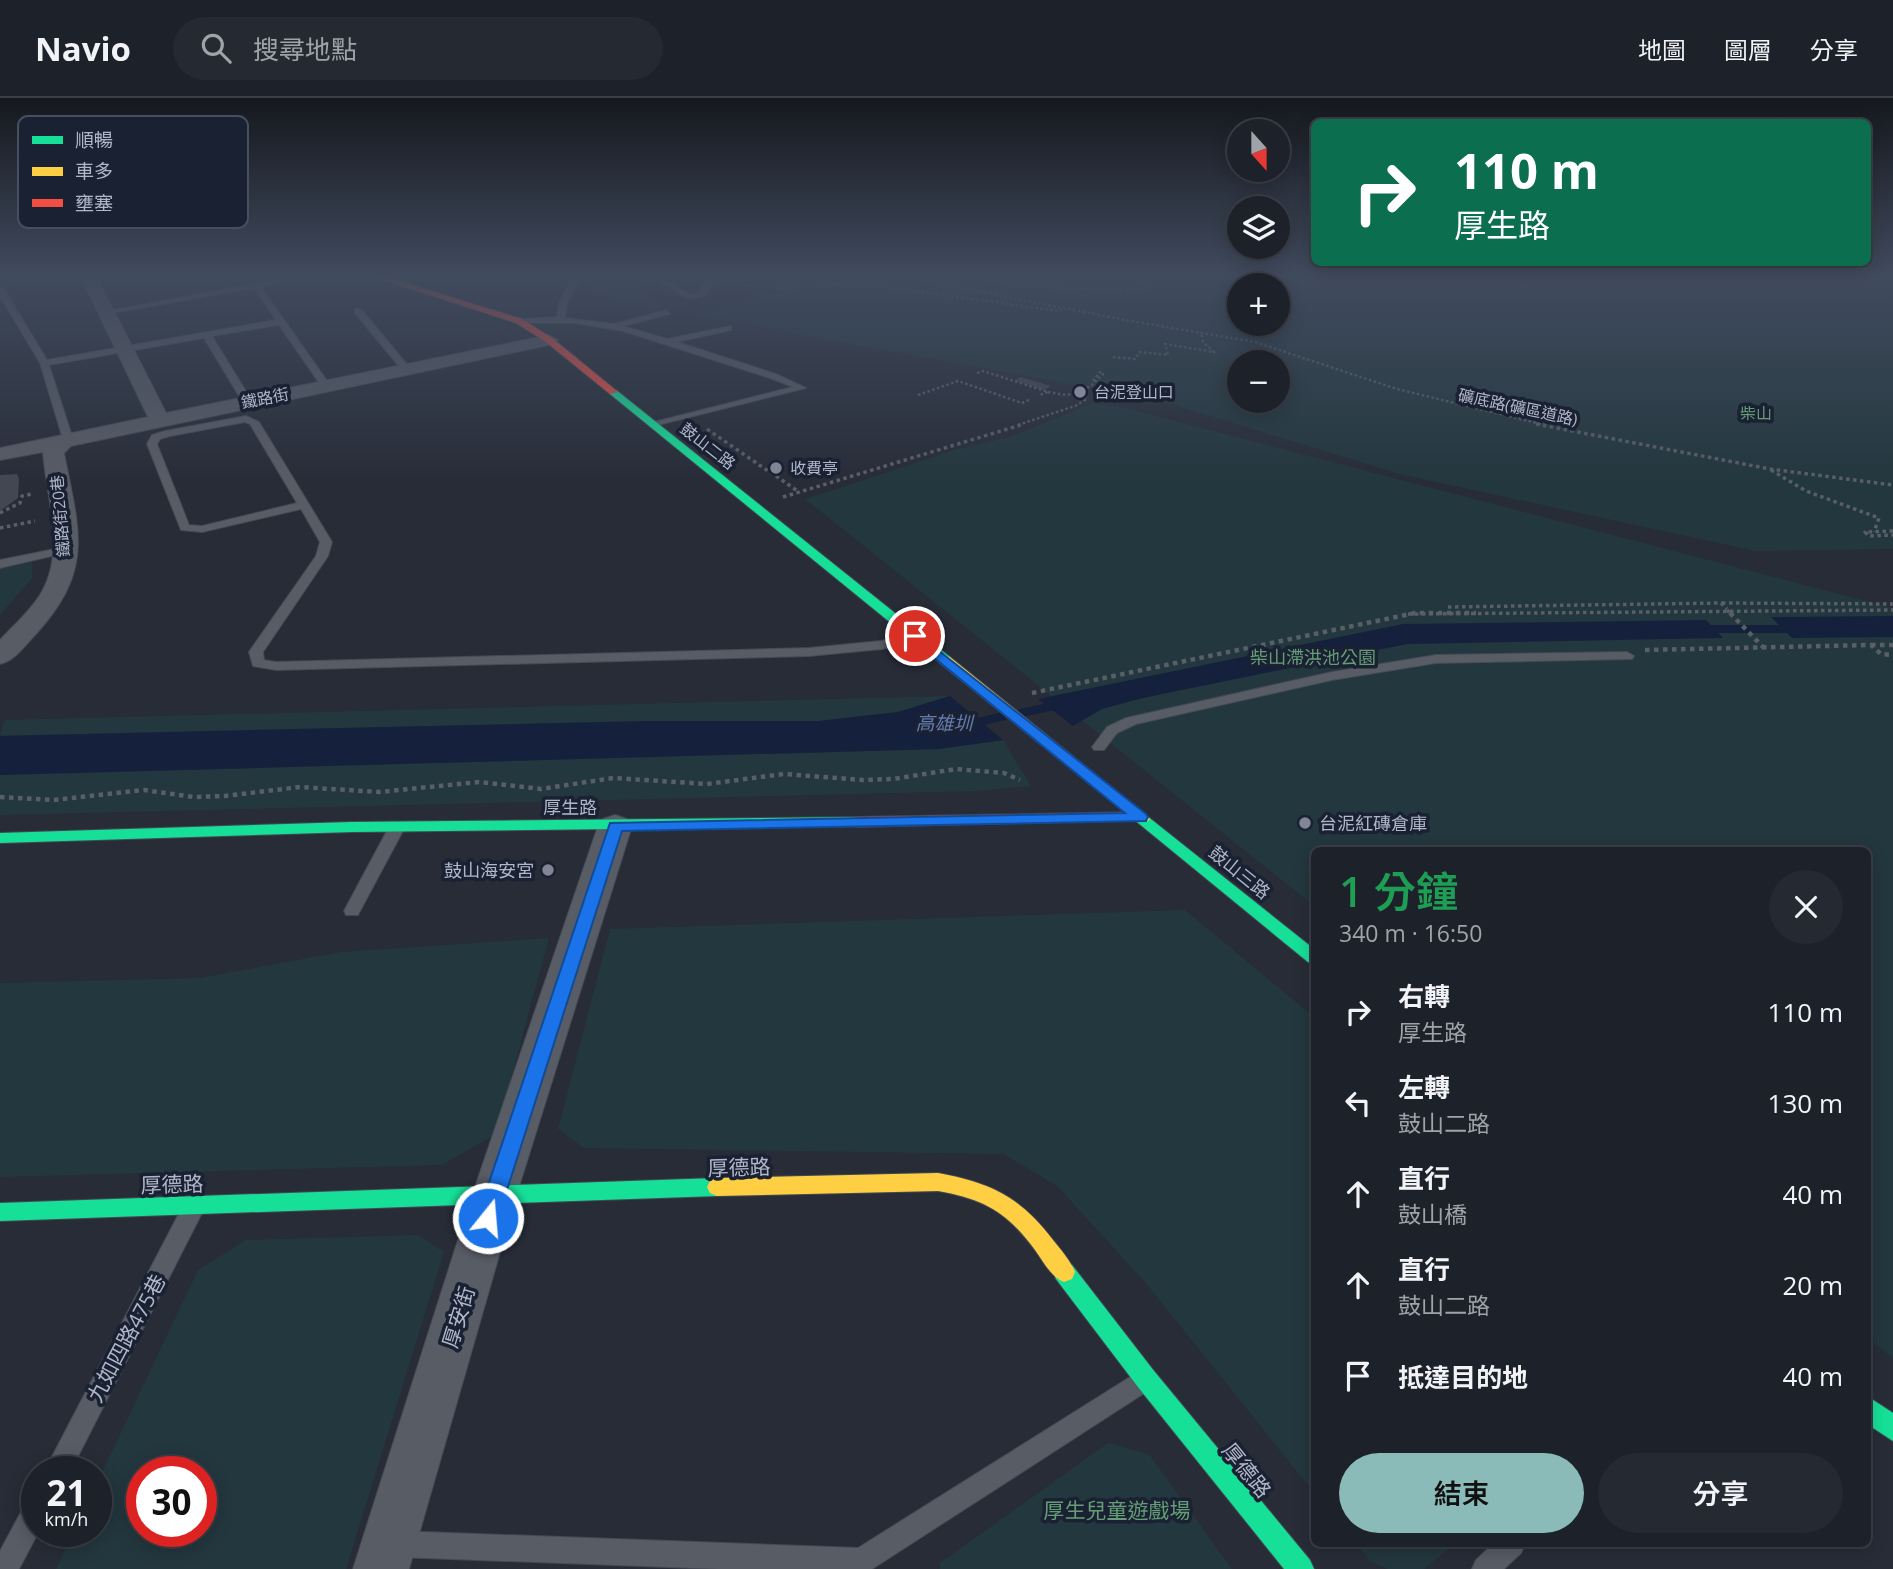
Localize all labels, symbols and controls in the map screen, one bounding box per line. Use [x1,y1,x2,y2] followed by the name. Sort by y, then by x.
[173,17,663,80] search box
[35,26,131,71] text: Navio
[197,29,235,67] icon: search
[253,31,357,67] text: 搜尋地點
[1638,33,1686,66] text: 地圖
[1724,33,1772,66] text: 圖層
[1810,33,1858,66] text: 分享
[18,116,248,228] legend
[1227,119,1290,182] north arrow
[1227,119,1290,413] map controls
[75,127,113,153] text: 順暢
[1454,137,1599,203] text: 110 m
[1339,147,1430,238] icon: right
[75,158,113,184] text: 車多
[75,190,113,216] text: 壅塞
[1227,196,1290,259] button: layers
[1454,203,1550,246] text: 厚生路
[1227,273,1290,336] button: +
[1227,350,1290,413] button: −
[1094,381,1174,403] place label: 台泥登山口
[239,383,291,413] street label: 鐵路街
[1072,384,1088,400] marker: 台泥登山口
[1456,384,1580,430] street label: 礦底路(礦區道路)
[1740,402,1772,424] park label: 柴山
[676,418,740,474] street label: 鼓山二路
[790,457,838,479] place label: 收費亭
[768,460,784,476] marker: 收費亭
[45,474,75,558] street label: 鐵路街20巷
[885,606,945,666] pin
[896,617,934,655] icon: arrive
[1250,645,1376,669] park label: 柴山滯洪池公園
[915,710,975,736] water label: 高雄圳
[543,795,597,819] street label: 厚生路
[1319,811,1427,835] place label: 台泥紅磚倉庫
[1297,815,1313,831] marker: 台泥紅磚倉庫
[1204,840,1276,904] street label: 鼓山三路
[444,858,534,882] place label: 鼓山海安宮
[540,862,556,878] marker: 鼓山海安宮
[1339,862,1458,919] text: 1 分鐘
[1769,870,1843,944] button: close
[1339,917,1482,949] text: 340 m · 16:50
[1398,978,1450,1014] text: 右轉
[1339,993,1377,1031] icon: right
[1768,994,1843,1030] text: 110 m
[1398,1016,1467,1048] text: 厚生路
[1398,1069,1450,1105] text: 左轉
[1339,1084,1377,1122] icon: left
[1768,1085,1843,1121] text: 130 m
[1398,1107,1490,1139] text: 鼓山二路
[707,1152,771,1182] street label: 厚德路
[1398,1160,1450,1196] text: 直行
[140,1169,204,1199] street label: 厚德路
[1339,1175,1377,1213] icon: ahead
[1782,1176,1843,1212] text: 40 m
[451,1181,525,1255] position arrow
[1398,1198,1467,1230] text: 鼓山橋
[1398,1251,1450,1287] text: 直行
[1339,1266,1377,1304] icon: ahead
[1782,1267,1843,1303] text: 20 m
[81,1269,171,1407] street label: 九如四路475巷
[435,1283,481,1351] street label: 厚安街
[1398,1289,1490,1321] text: 鼓山二路
[1339,1357,1377,1395] icon: arrive
[1782,1358,1843,1394] text: 40 m
[1398,1359,1528,1395] text: 抵達目的地
[1216,1437,1278,1503] street label: 厚德路
[1339,1453,1584,1533] button: 結束
[1598,1453,1843,1533] button: 分享
[126,1456,217,1547] speed limit sign: 30
[46,1469,87,1516] text: 21
[1044,1496,1191,1524] park label: 厚生兒童遊戲場
[45,1507,88,1531] text: km/h

